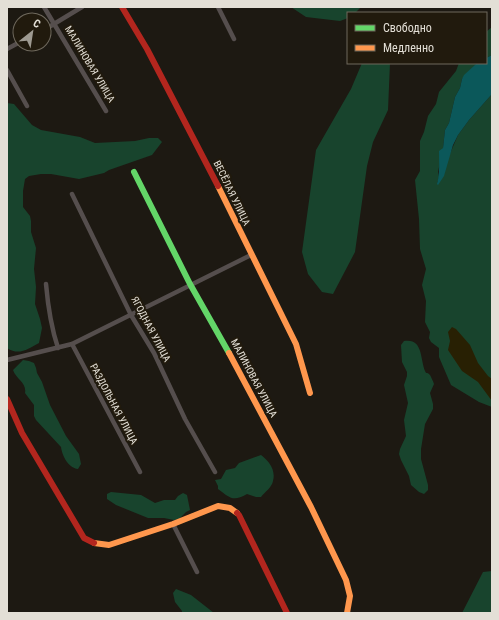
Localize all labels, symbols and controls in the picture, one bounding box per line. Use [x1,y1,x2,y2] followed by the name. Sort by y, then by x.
[12,12,52,52] north arrow
[347,12,487,64] legend
[31,17,43,31] text: С
[383,21,432,35] text: Свободно
[63,24,117,104] street label: МАЛИНОВАЯ УЛИЦА
[383,41,434,55] text: Медленно
[212,158,253,227] street label: ВЕСЁЛАЯ УЛИЦА
[129,294,173,364] street label: ЯГОДНАЯ УЛИЦА
[229,337,279,419] street label: МАЛИНОВАЯ УЛИЦА
[88,362,140,446] street label: РАЗДОЛЬНАЯ УЛИЦА

